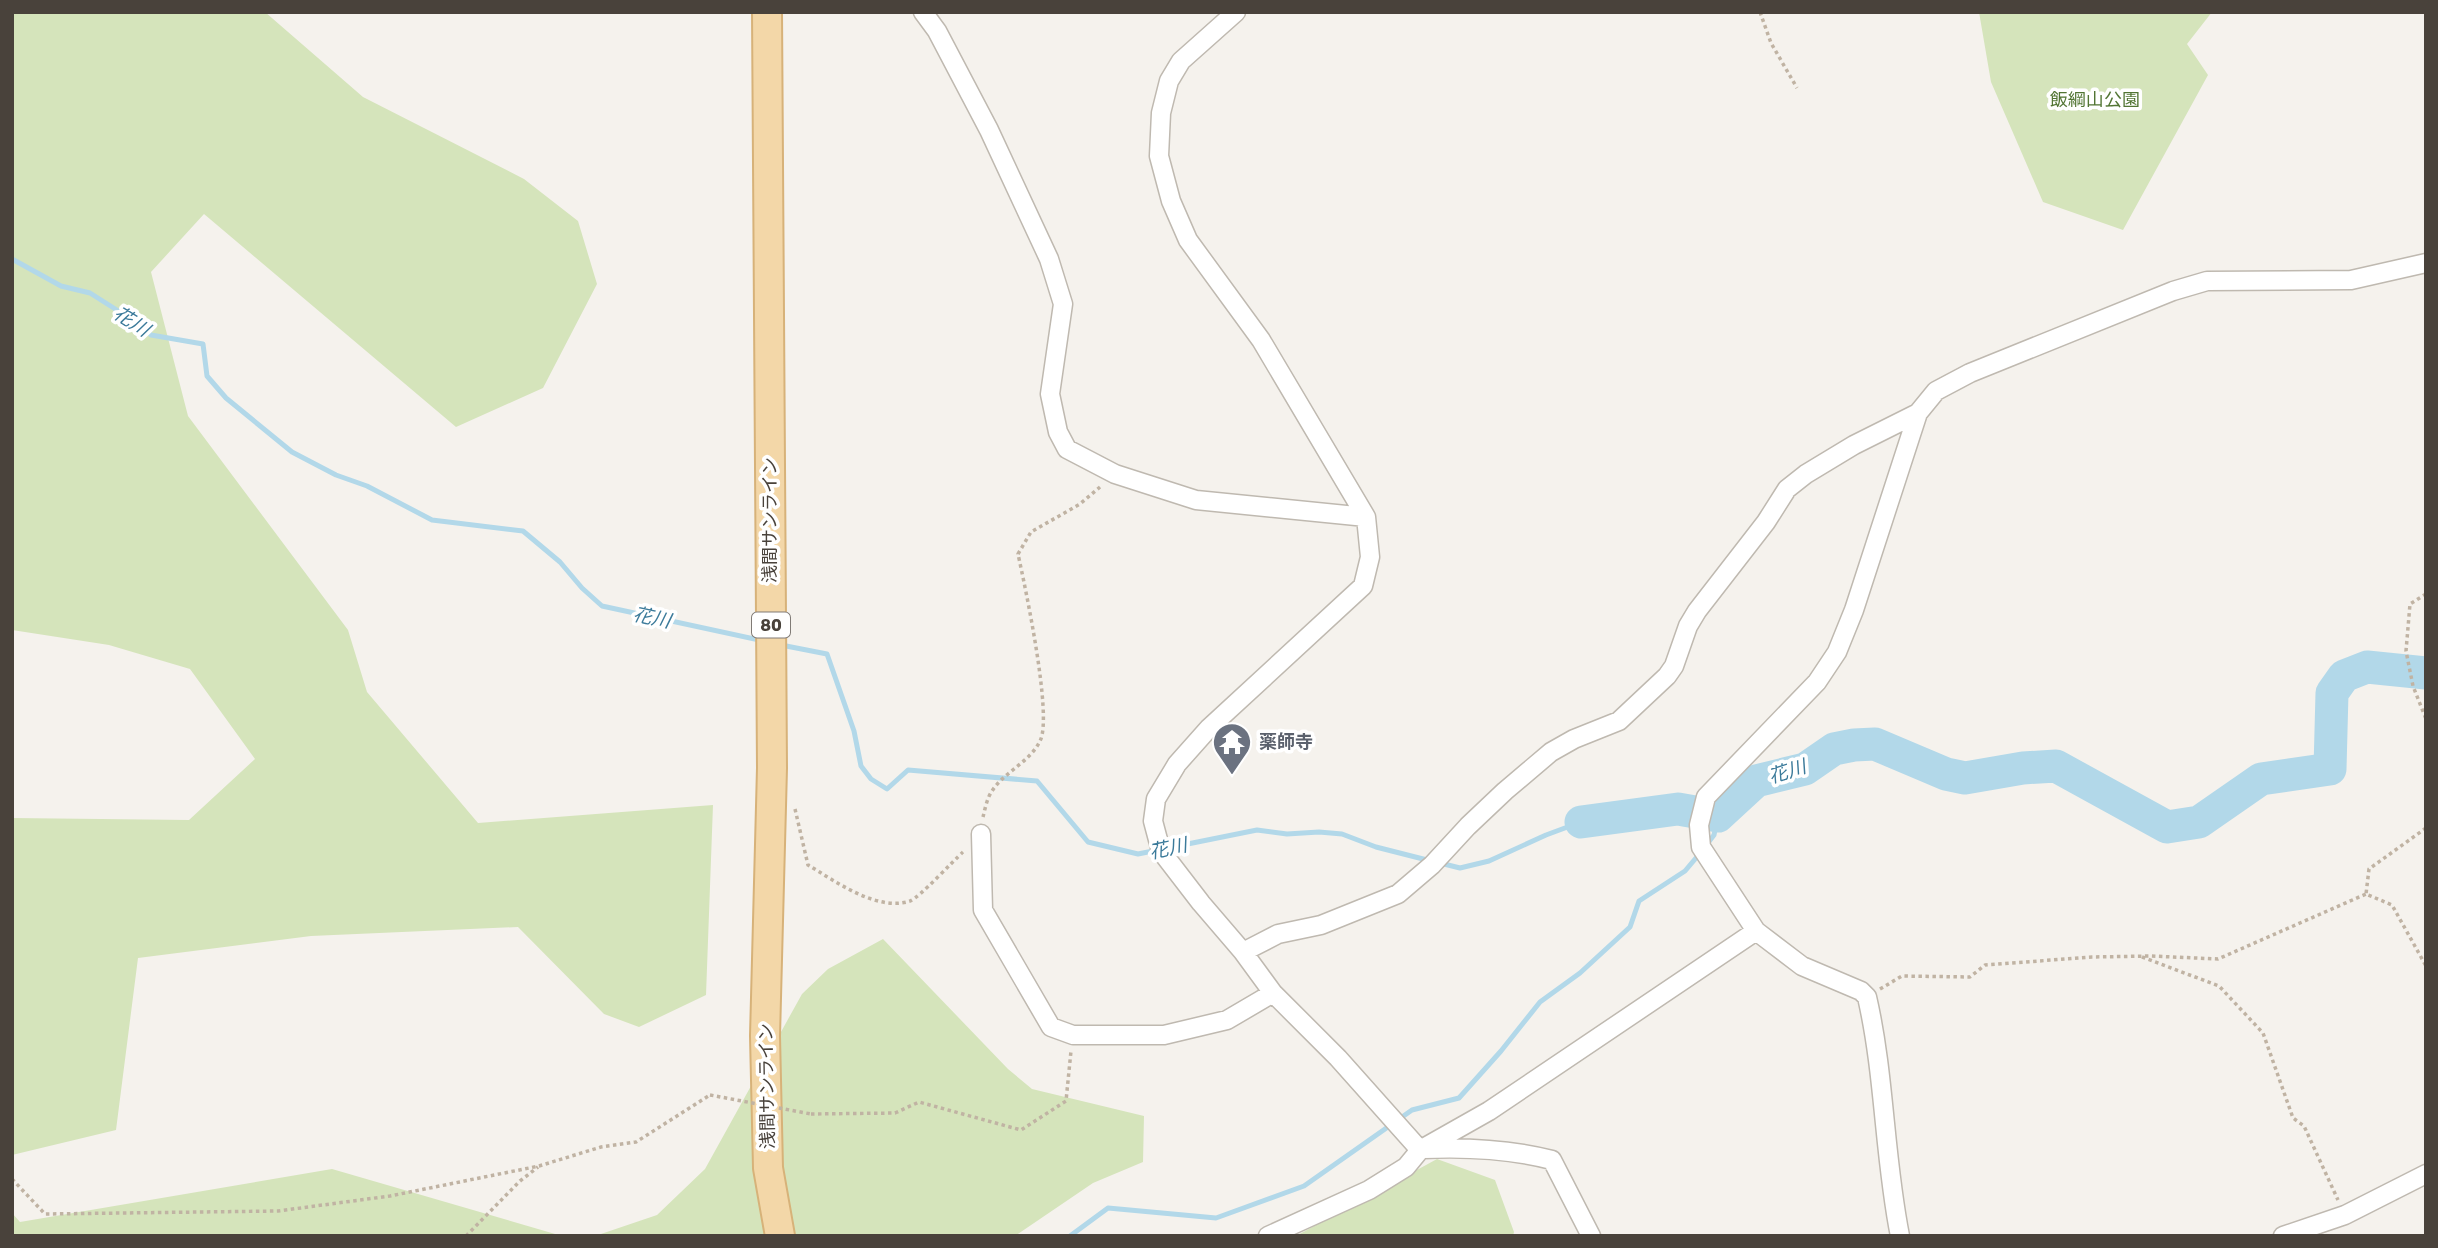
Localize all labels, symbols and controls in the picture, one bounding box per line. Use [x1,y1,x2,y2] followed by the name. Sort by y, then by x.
[2050,89,2140,111] park label: 飯綱山公園
[110,302,156,342] water label: 花川
[759,457,781,583] street label: 浅間サンライン
[631,602,675,633] water label: 花川
[752,612,790,638] road number: 80
[1211,721,1253,776] temple icon: 薬師寺
[1259,731,1313,753] place label: 薬師寺
[1766,754,1811,788] water label: 花川
[1147,833,1191,864] water label: 花川
[755,1023,779,1149] street label: 浅間サンライン

